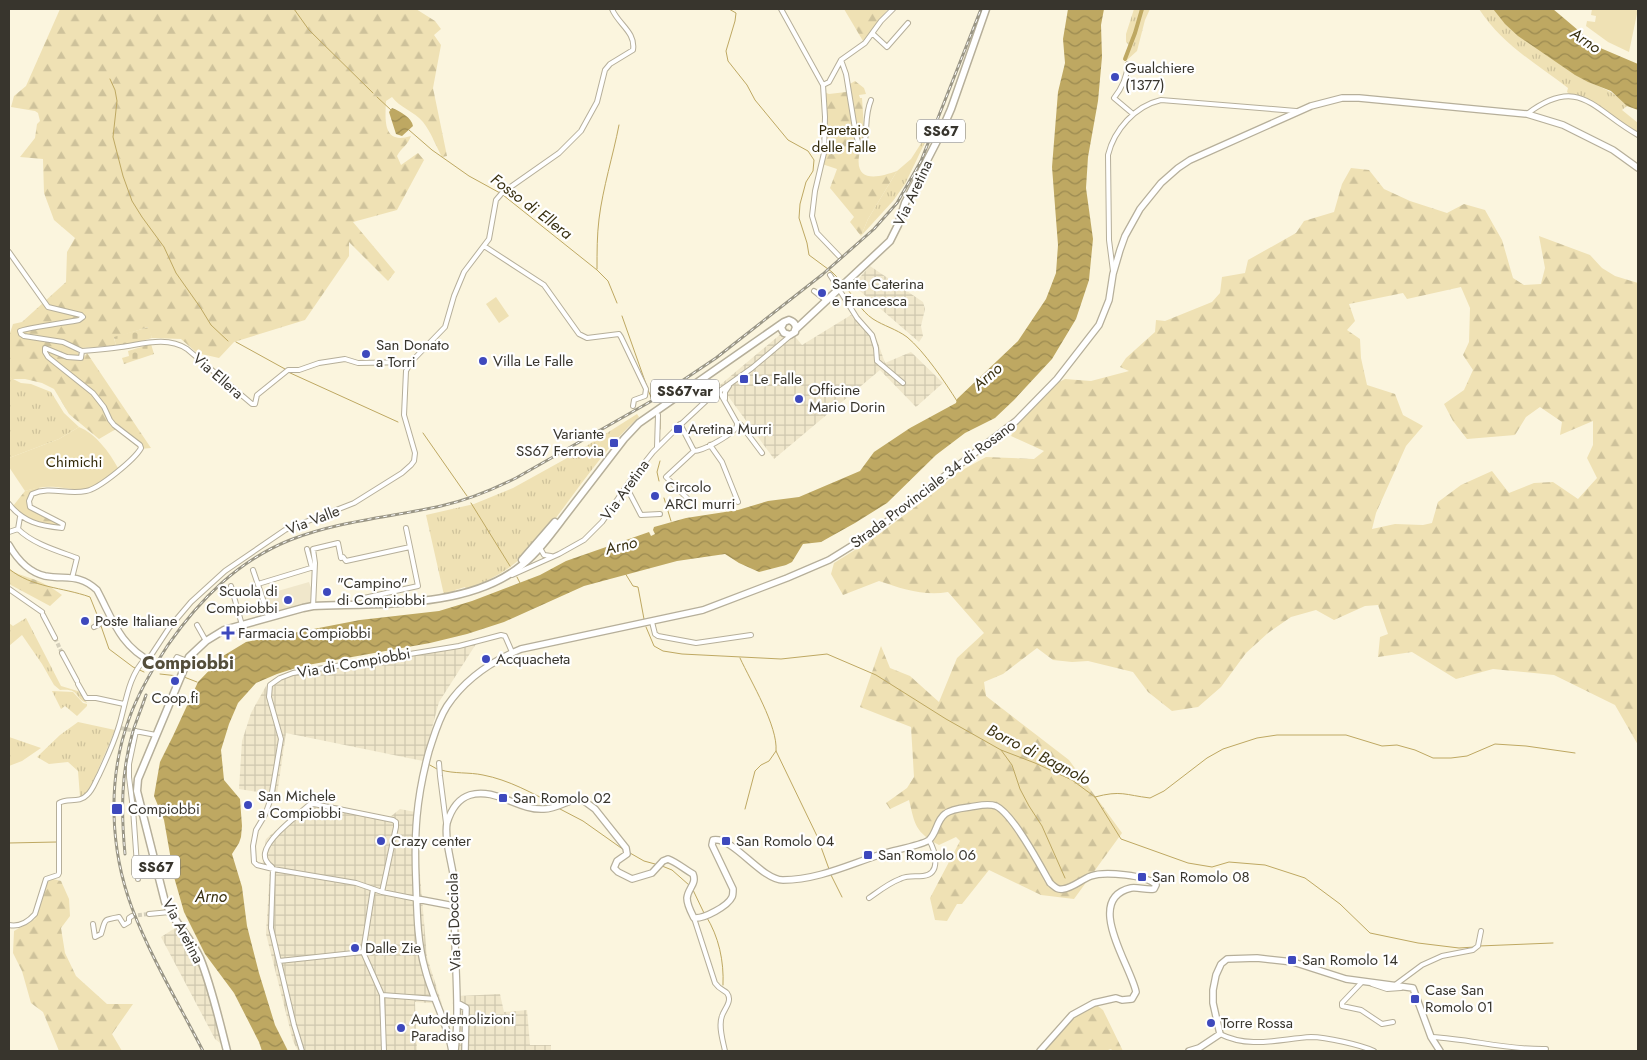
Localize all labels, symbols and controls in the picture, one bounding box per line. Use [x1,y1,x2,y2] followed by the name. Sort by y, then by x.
[1565,21,1606,59] water label: Arno
[1125,57,1195,96] place label: Gualchiere (1377)
[1109,71,1121,83] marker: Gualchiere (1377)
[812,119,876,158] park label: Paretaio delle Falle
[917,120,965,142] road number: SS67
[888,156,938,230] street label: Via Aretina
[486,168,578,245] water label: Fosso di Ellera
[832,273,924,312] place label: Sante Caterina e Francesca
[816,287,828,299] marker: Sante Caterina e Francesca
[376,334,449,373] place label: San Donato a Torri
[188,348,248,404] street label: Via Ellera
[360,348,372,360] marker: San Donato a Torri
[493,350,574,372] place label: Villa Le Falle
[477,355,489,367] marker: Villa Le Falle
[967,357,1007,396] water label: Arno
[754,368,802,390] place label: Le Falle
[738,373,750,385] marker: Le Falle
[809,379,885,418] place label: Officine Mario Dorin
[651,380,719,402] road number: SS67var
[793,393,805,405] marker: Officine Mario Dorin
[846,414,1020,554] street label: Strada Provinciale 34 di Rosano
[688,418,772,440] place label: Aretina Murri
[516,423,604,462] place label: Variante SS67 Ferrovia
[672,423,684,435] marker: Aretina Murri
[608,437,620,449] marker: Variante SS67 Ferrovia
[46,451,102,473] park label: Chimichi
[595,455,655,525] street label: Via Aretina
[665,476,736,515] place label: Circolo ARCI murri
[649,490,661,502] marker: Circolo ARCI murri
[283,500,343,540] street label: Via Valle
[602,530,640,561] water label: Arno
[337,572,426,611] place label: "Campino" di Compiobbi
[206,580,278,619] place label: Scuola di Compiobbi
[321,586,333,598] marker: "Campino" di Compiobbi
[282,594,294,606] marker: Scuola di Compiobbi
[95,610,178,632] place label: Poste Italiane
[79,615,91,627] marker: Poste Italiane
[238,622,371,644] place label: Farmacia Compiobbi
[222,627,234,639] marker: Farmacia Compiobbi
[296,642,412,684] street label: Via di Compiobbi
[496,648,570,670] place label: Acquacheta
[142,650,234,676] district label: Compiobbi
[480,653,492,665] marker: Acquacheta
[169,675,181,687] marker: Coop.fi
[151,687,199,709] place label: Coop.fi
[983,718,1095,791] water label: Borro di Bagnolo
[258,785,342,824] place label: San Michele a Compiobbi
[513,787,611,809] place label: San Romolo 02
[497,792,509,804] marker: San Romolo 02
[128,798,200,820] place label: Compiobbi
[242,799,254,811] marker: San Michele a Compiobbi
[110,802,124,816] marker: Compiobbi
[391,830,472,852] place label: Crazy center
[736,830,834,852] place label: San Romolo 04
[375,835,387,847] marker: Crazy center
[720,835,732,847] marker: San Romolo 04
[878,844,976,866] place label: San Romolo 06
[862,849,874,861] marker: San Romolo 06
[132,856,180,879] road number: SS67
[1152,866,1250,888] place label: San Romolo 08
[1136,871,1148,883] marker: San Romolo 08
[441,873,467,971] street label: Via di Docciola
[194,885,228,908] water label: Arno
[157,895,209,967] street label: Via Aretina
[365,937,422,959] place label: Dalle Zie
[349,942,361,954] marker: Dalle Zie
[1302,949,1398,971] place label: San Romolo 14
[1286,954,1298,966] marker: San Romolo 14
[1425,979,1493,1018] place label: Case San Romolo 01
[1409,993,1421,1005] marker: Case San Romolo 01
[411,1008,515,1047] place label: Autodemolizioni Paradiso
[1221,1012,1293,1034] place label: Torre Rossa
[1205,1017,1217,1029] marker: Torre Rossa
[395,1022,407,1034] marker: Autodemolizioni Paradiso

